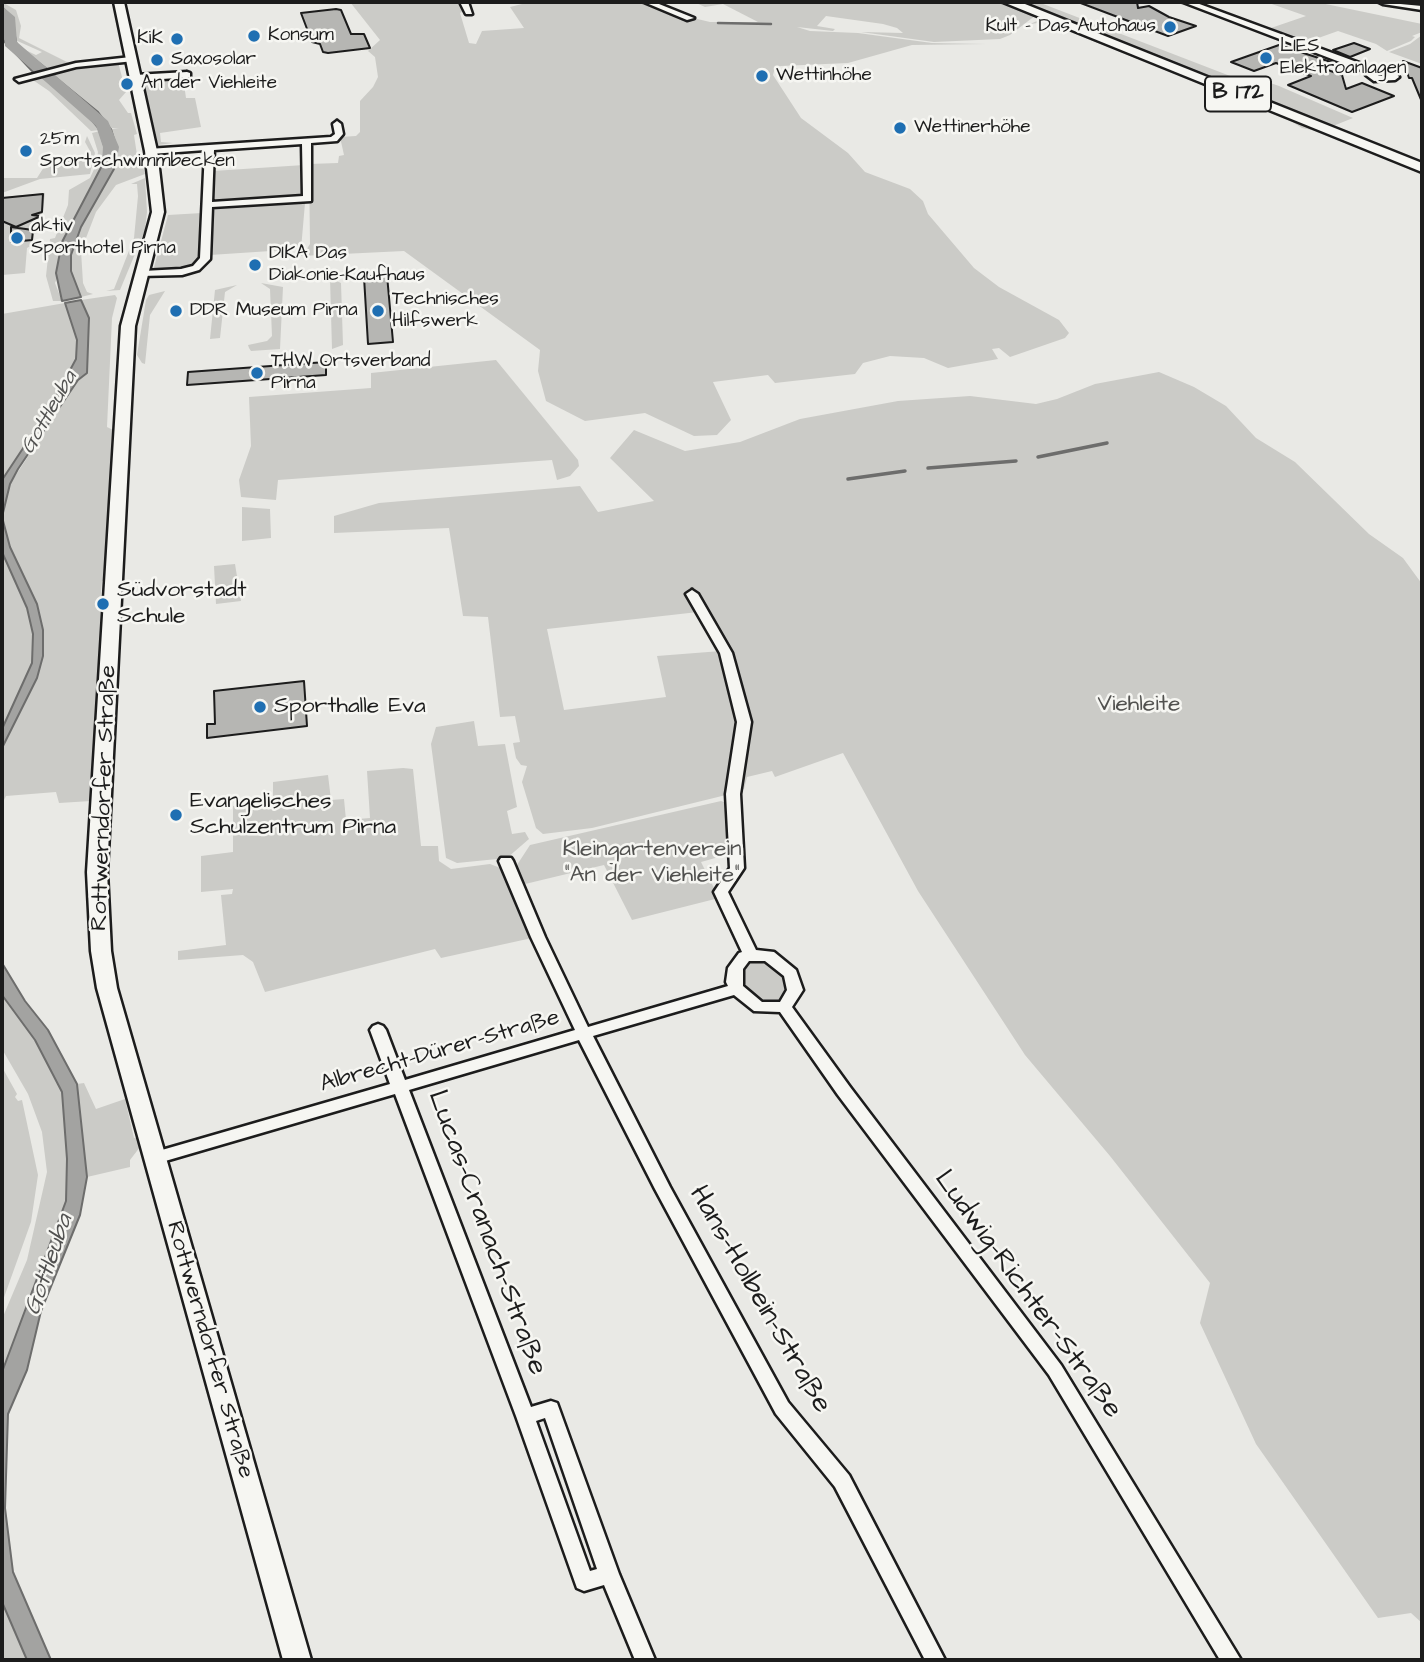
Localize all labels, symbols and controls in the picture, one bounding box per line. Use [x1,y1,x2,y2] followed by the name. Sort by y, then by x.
[985,16,1156,38] place label: Kult - Das Autohaus
[1162,19,1178,35] marker: Kult - Das Autohaus
[268,25,334,47] place label: Konsum
[137,28,163,50] place label: KiK
[246,28,262,44] marker: Konsum
[169,31,185,47] marker: KiK
[1280,36,1406,80] place label: LIES Elektroanlagen
[171,49,256,71] place label: Saxosolar
[1258,50,1274,66] marker: LIES Elektroanlagen
[149,52,165,68] marker: Saxosolar
[776,65,872,87] place label: Wettinhöhe
[754,68,770,84] marker: Wettinhöhe
[141,73,277,95] place label: An der Viehleite
[119,76,135,92] marker: An der Viehleite
[1205,76,1271,112] road number: B 172
[914,117,1030,139] place label: Wettinerhöhe
[892,120,908,136] marker: Wettinerhöhe
[40,129,235,173] place label: 25m Sportschwimmbecken
[18,143,34,159] marker: 25m Sportschwimmbecken
[31,216,176,260] place label: aktiv Sporthotel Pirna
[9,230,25,246] marker: aktiv Sporthotel Pirna
[269,243,425,287] place label: DIKA Das Diakonie-Kaufhaus
[247,257,263,273] marker: DIKA Das Diakonie-Kaufhaus
[392,289,499,333] place label: Technisches Hilfswerk
[190,300,358,322] place label: DDR Museum Pirna
[168,303,184,319] marker: DDR Museum Pirna
[370,303,386,319] marker: Technisches Hilfswerk
[271,351,430,395] place label: THW Ortsverband Pirna
[249,365,265,381] marker: THW Ortsverband Pirna
[16,367,84,459] water label: Gottleuba
[117,577,246,631] place label: Südvorstadt Schule
[95,596,111,612] marker: Südvorstadt Schule
[87,665,123,931] street label: Rottwerndorfer Straße
[1097,691,1181,719] park label: Viehleite
[274,693,426,721] place label: Sporthalle Eva
[252,699,268,715] marker: Sporthalle Eva
[190,788,396,842] place label: Evangelisches Schulzentrum Pirna
[168,807,184,823] marker: Evangelisches Schulzentrum Pirna
[563,836,741,890] park label: Kleingartenverein “An der Viehleite"
[317,1005,563,1099] street label: Albrecht-Dürer-Straße
[419,1086,553,1380] street label: Lucas-Cranach-Straße
[926,1164,1128,1426] street label: Ludwig-Richter-Straße
[680,1180,838,1420] street label: Hans-Holbein-Straße
[19,1211,81,1319] water label: Gottleuba
[159,1218,259,1482] street label: Rottwerndorfer Straße

